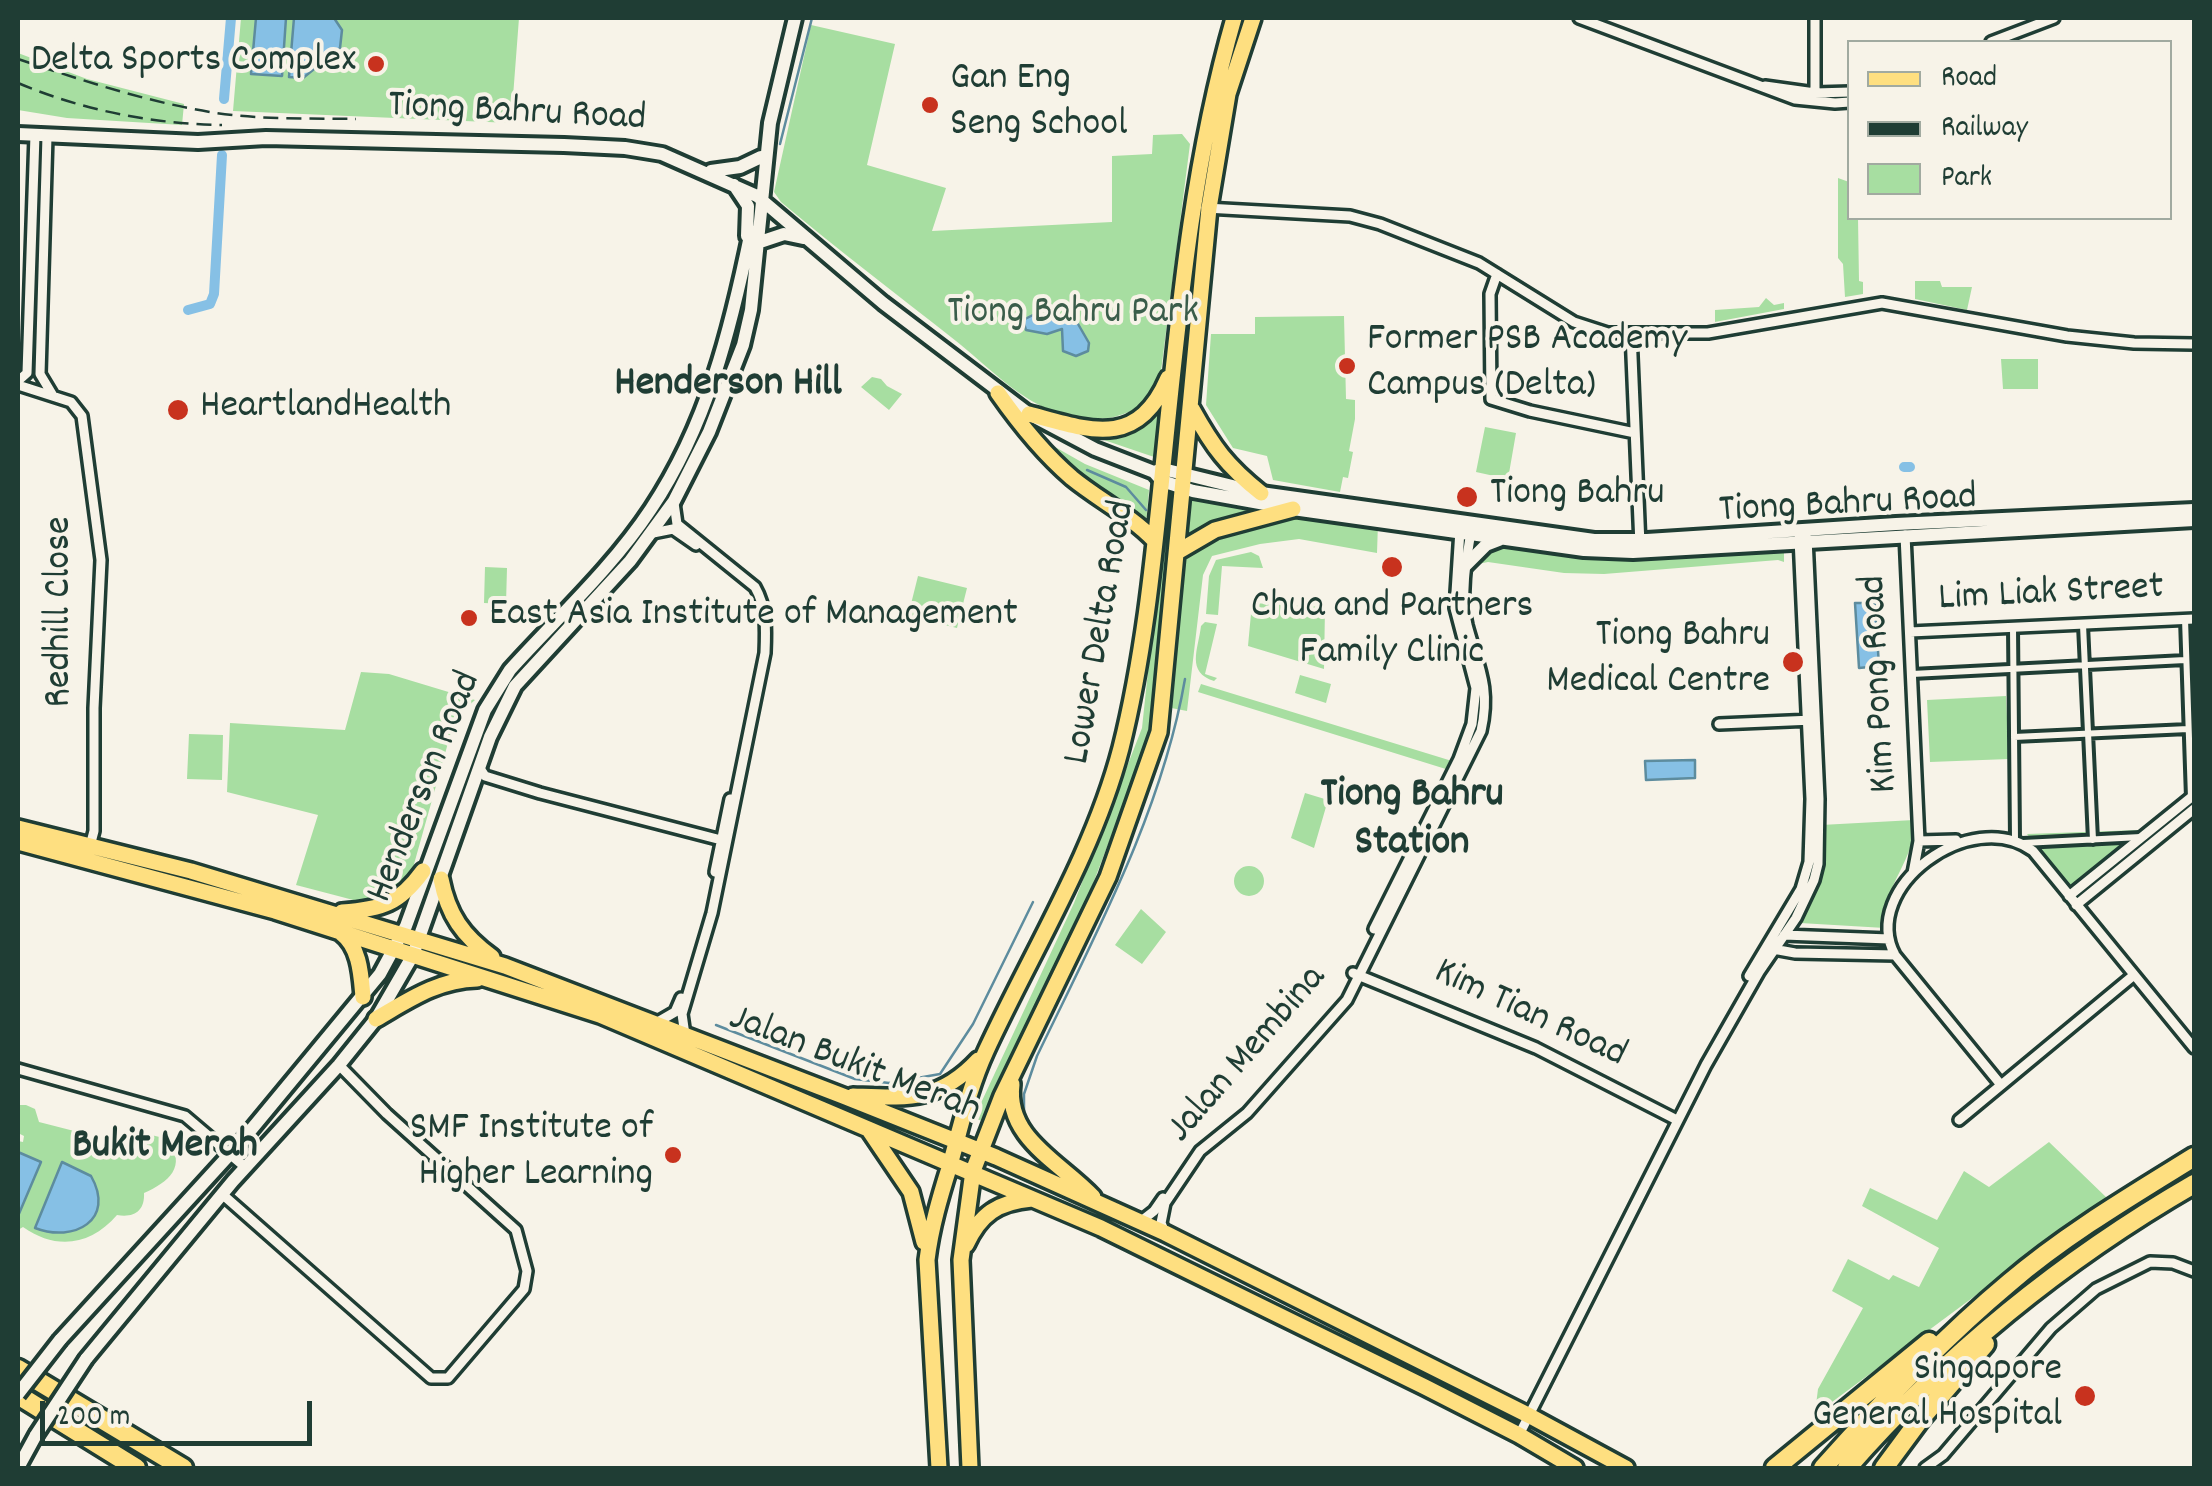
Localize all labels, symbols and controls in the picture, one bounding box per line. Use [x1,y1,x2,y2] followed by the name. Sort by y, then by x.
[31,40,356,88] place label: Delta Sports Complex
[1847,40,2172,220] legend
[365,53,387,75] marker: Delta Sports Complex
[950,58,1128,152] place label: Gan Eng Seng School
[1941,58,1997,101] text: Road
[387,84,647,146] street label: Tiong Bahru Road
[919,94,941,116] marker: Gan Eng Seng School
[1941,108,2028,151] text: Railway
[1941,158,1992,201] text: Park
[947,292,1199,340] park label: Tiong Bahru Park
[1367,319,1687,413] place label: Former PSB Academy Campus (Delta)
[1336,355,1358,377] marker: Former PSB Academy Campus (Delta)
[614,362,842,412] district label: Henderson Hill
[200,386,451,434] place label: HeartlandHealth
[165,397,191,423] marker: HeartlandHealth
[1490,473,1664,521] place label: Tiong Bahru
[1718,476,1978,538] street label: Tiong Bahru Road
[1454,484,1480,510] marker: Tiong Bahru
[1056,497,1150,769] street label: Lower Delta Road
[39,516,87,708] street label: Redhill Close
[1379,554,1405,580] marker: Chua and Partners Family Clinic
[1937,566,2165,626] street label: Lim Liak Street
[1852,574,1912,794] street label: Kim Pong Road
[1251,586,1533,680] place label: Chua and Partners Family Clinic
[489,594,1018,642] place label: East Asia Institute of Management
[458,607,480,629] marker: East Asia Institute of Management
[1546,615,1770,709] place label: Tiong Bahru Medical Centre
[1780,649,1806,675] marker: Tiong Bahru Medical Centre
[359,666,495,910] street label: Henderson Road
[1320,773,1504,871] district label: Tiong Bahru Station
[1425,951,1633,1081] street label: Kim Tian Road
[1159,957,1339,1155] street label: Jalan Membina
[721,997,987,1137] street label: Jalan Bukit Merah
[410,1108,653,1202] place label: SMF Institute of Higher Learning
[72,1124,258,1174] district label: Bukit Merah
[662,1144,684,1166] marker: SMF Institute of Higher Learning
[1812,1349,2062,1443] place label: Singapore General Hospital
[45,1381,318,1443] scale bar
[2072,1383,2098,1409] marker: Singapore General Hospital
[57,1397,130,1440] text: 200 m

